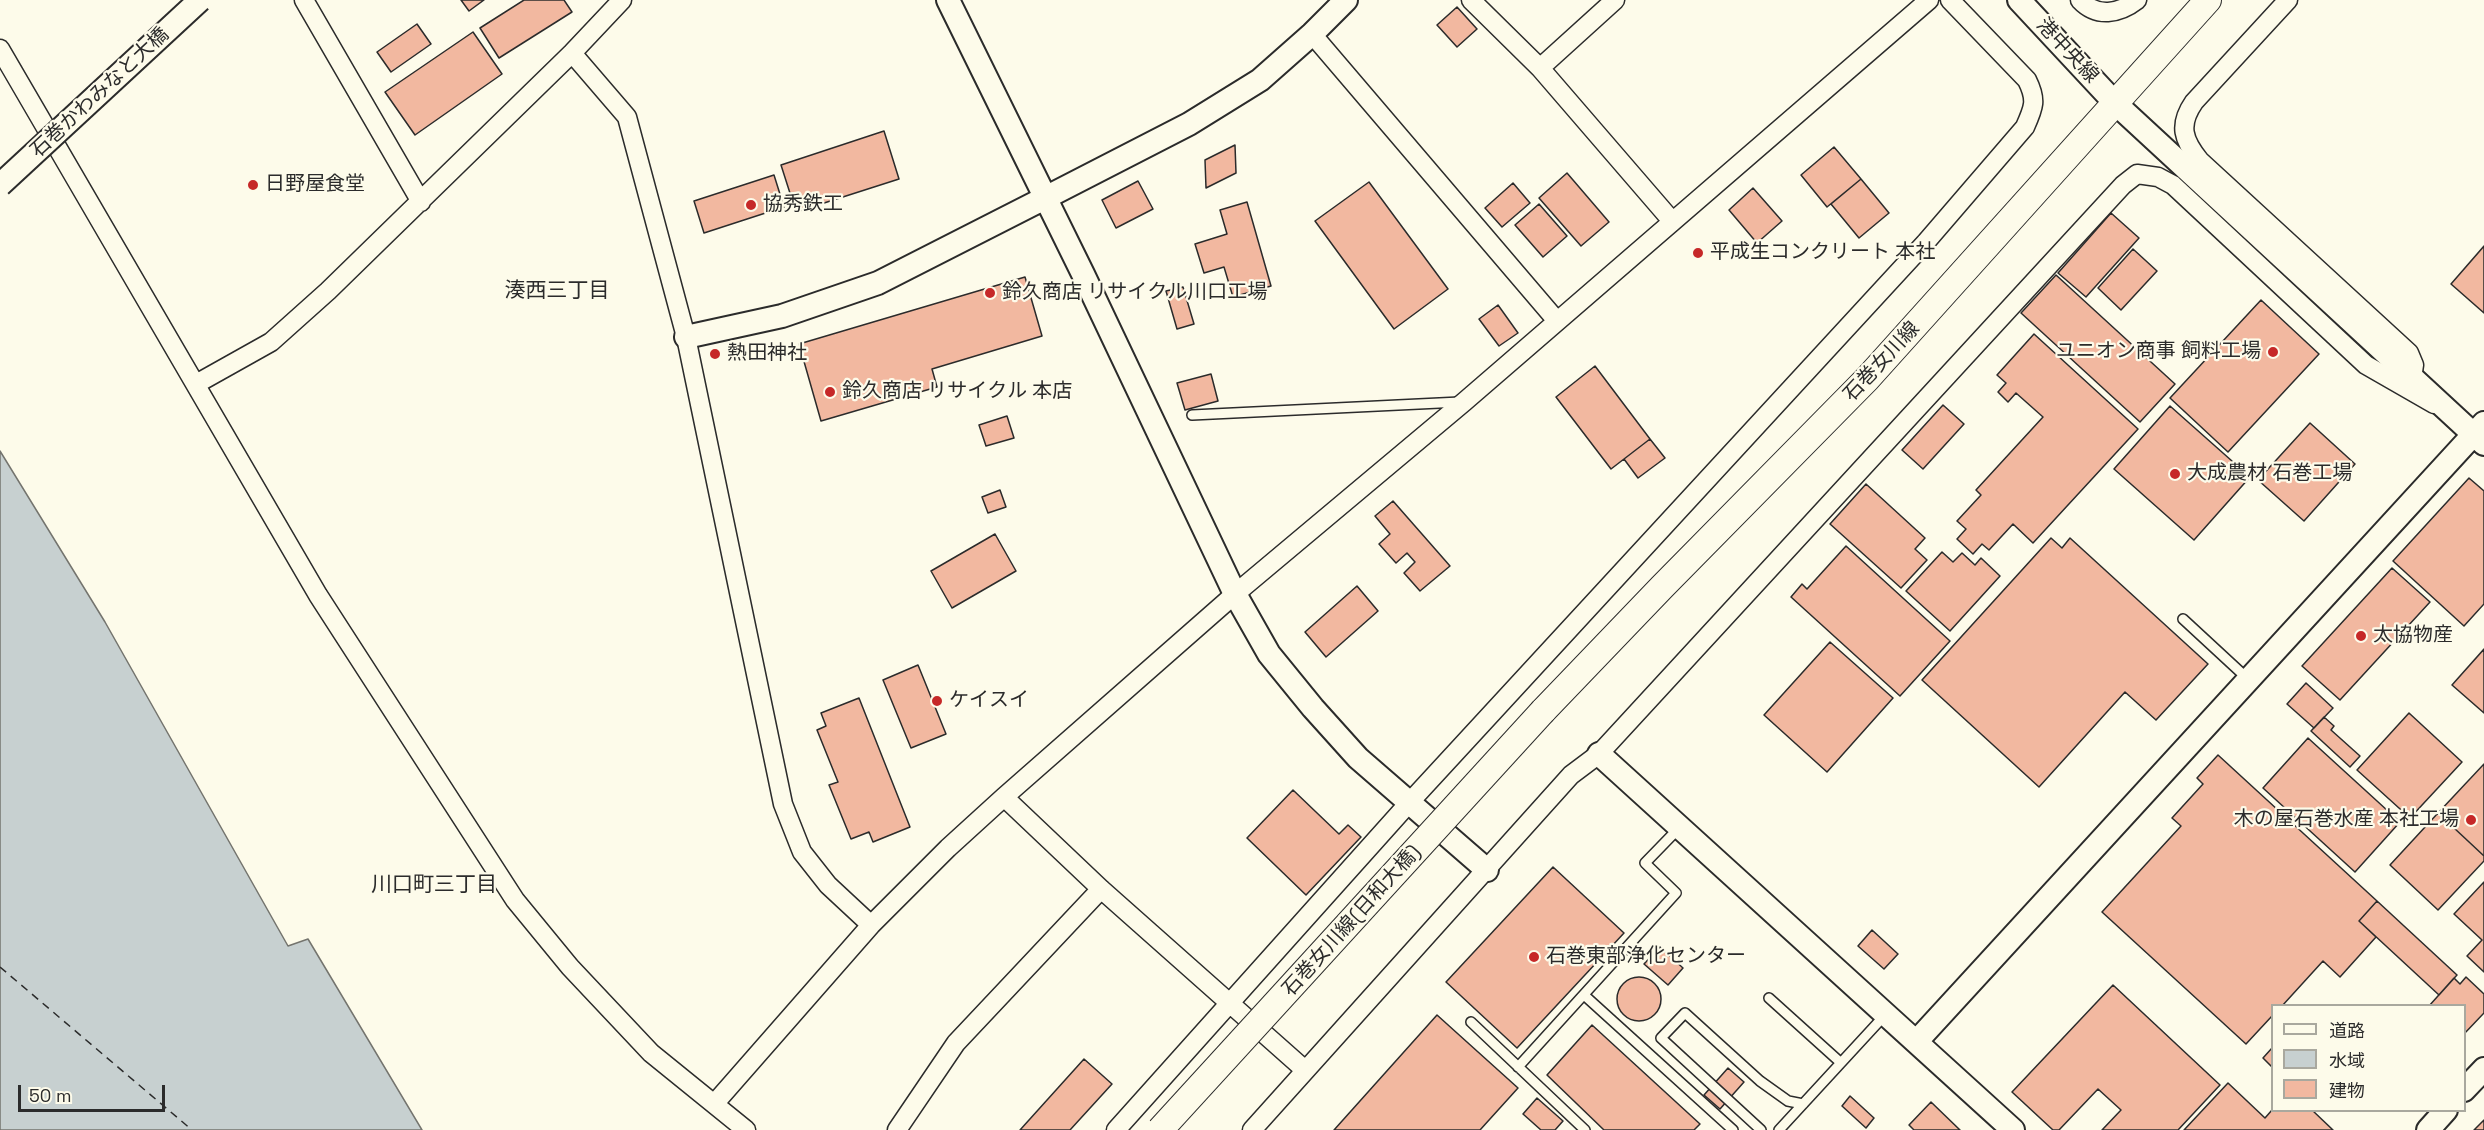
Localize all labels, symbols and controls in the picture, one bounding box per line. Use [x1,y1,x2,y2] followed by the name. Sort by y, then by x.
[2031,14,2103,88] street label: 港中央線
[26,23,174,163] street label: 石巻かわみなと大橋
[265,173,365,197] place label: 日野屋食堂
[246,178,260,192] marker: 日野屋食堂
[763,193,843,217] place label: 協秀鉄工
[744,198,758,212] marker: 協秀鉄工
[1710,241,1935,265] place label: 平成生コンクリート 本社
[1691,246,1705,260] marker: 平成生コンクリート 本社
[505,278,609,304] district label: 湊西三丁目
[1002,281,1267,305] place label: 鈴久商店 リサイクル川口工場
[983,286,997,300] marker: 鈴久商店 リサイクル川口工場
[1839,317,1925,407] street label: 石巻女川線
[2056,340,2261,364] place label: ユニオン商事 飼料工場
[727,342,807,366] place label: 熱田神社
[2266,345,2280,359] marker: ユニオン商事 飼料工場
[708,347,722,361] marker: 熱田神社
[842,380,1072,404] place label: 鈴久商店 リサイクル 本店
[823,385,837,399] marker: 鈴久商店 リサイクル 本店
[2187,462,2352,486] place label: 大成農材 石巻工場
[2168,467,2182,481] marker: 大成農材 石巻工場
[2373,624,2453,648] place label: 太協物産
[2354,629,2368,643] marker: 太協物産
[949,689,1029,713] place label: ケイスイ
[930,694,944,708] marker: ケイスイ
[2234,808,2459,832] place label: 木の屋石巻水産 本社工場
[2464,813,2478,827] marker: 木の屋石巻水産 本社工場
[1278,840,1426,1002] street label: 石巻女川線(日和大橋)
[371,872,497,898] district label: 川口町三丁目
[1546,945,1746,969] place label: 石巻東部浄化センター
[1527,950,1541,964] marker: 石巻東部浄化センター
[2271,1004,2466,1112] legend
[2329,1019,2365,1042] text: 道路
[2329,1049,2365,1072] text: 水域
[21,1073,168,1111] scale bar
[2329,1079,2365,1102] text: 建物
[29,1084,71,1107] text: 50 m

